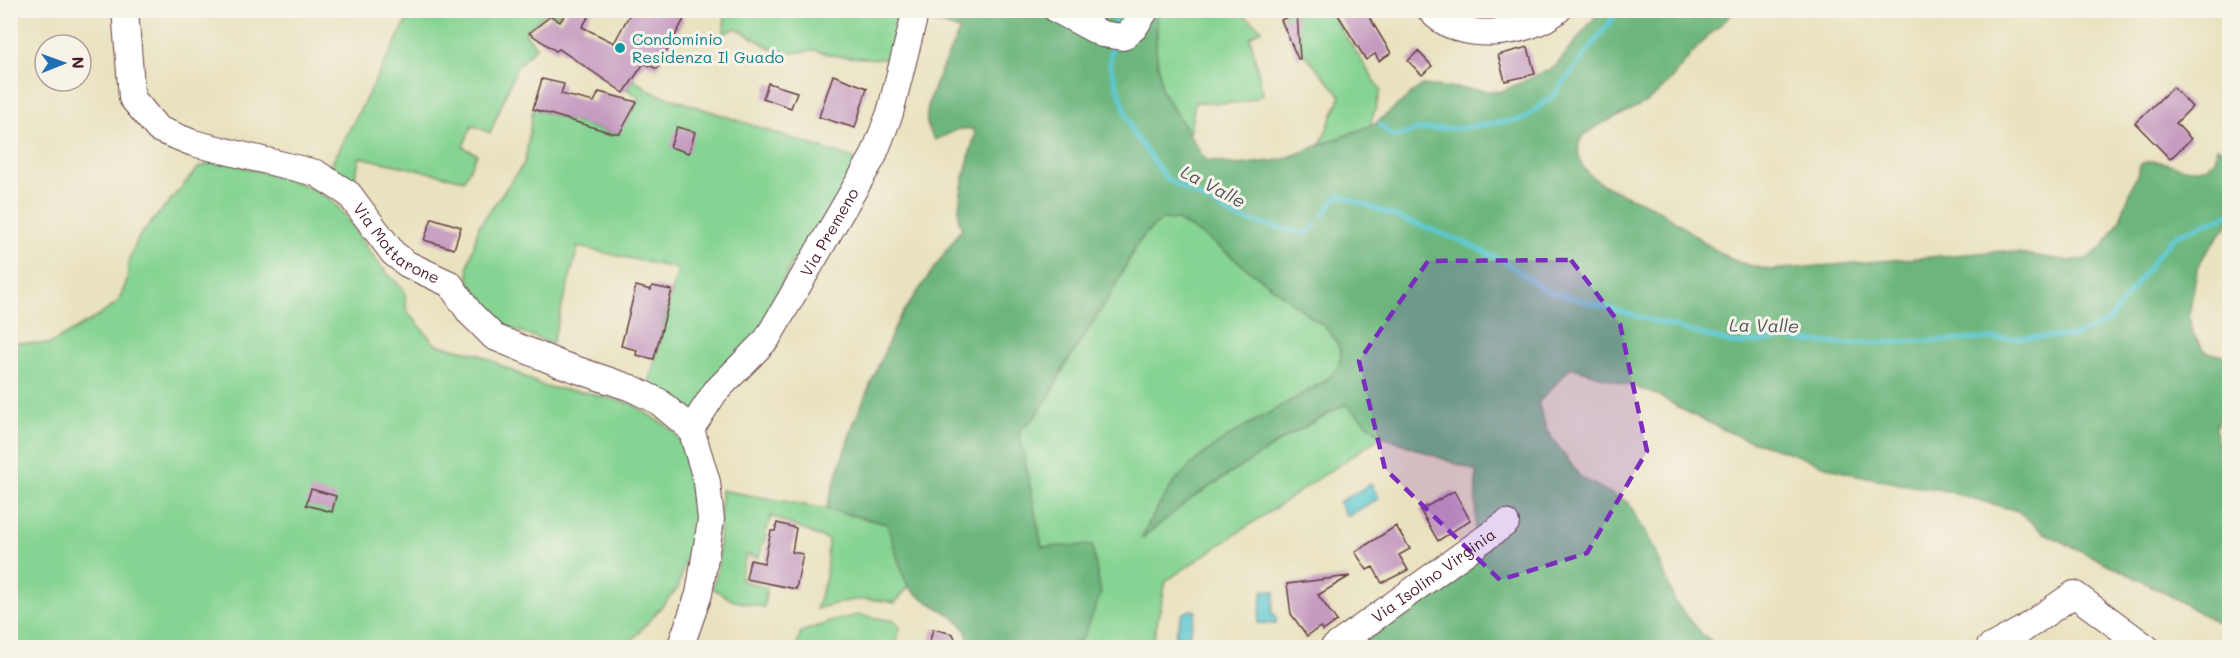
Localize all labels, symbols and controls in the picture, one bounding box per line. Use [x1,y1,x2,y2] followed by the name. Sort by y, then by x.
[632,28,784,67] place label: Condominio Residenza Il Guado
[33,33,93,93] north arrow
[613,41,627,55] marker: Condominio Residenza Il Guado
[68,56,89,69] text: N
[1177,159,1250,213] water label: La Valle
[795,184,863,280] street label: Via Premeno
[349,198,443,288] street label: Via Mottarone
[1729,312,1799,338] water label: La Valle
[1367,523,1499,627] street label: Via Isolino Virginia

